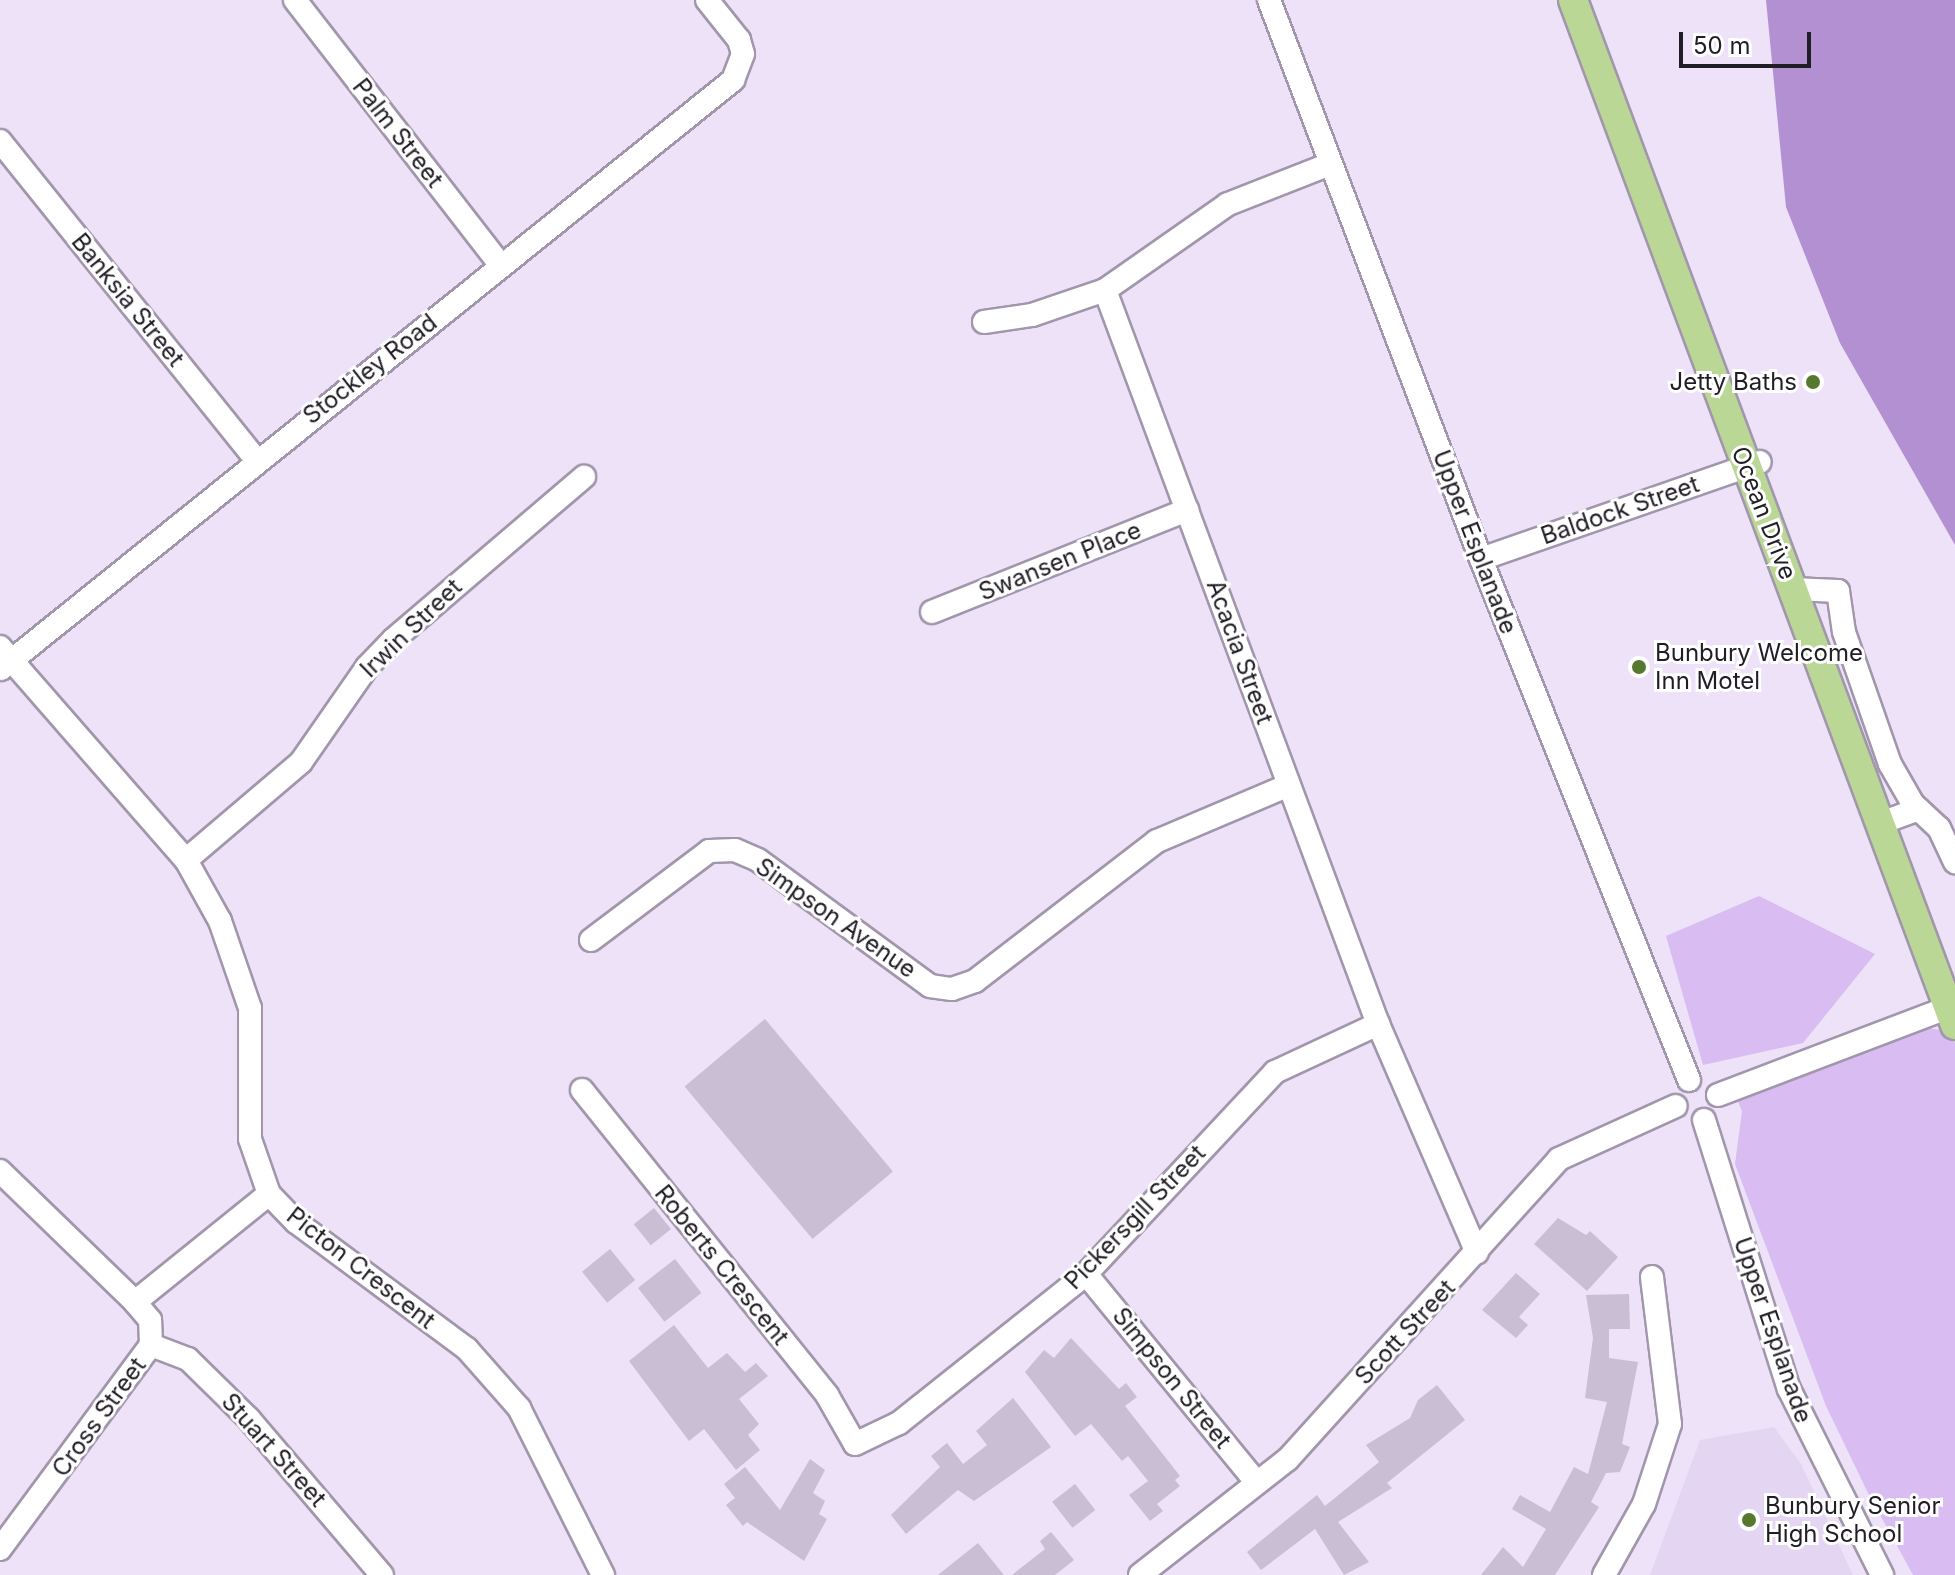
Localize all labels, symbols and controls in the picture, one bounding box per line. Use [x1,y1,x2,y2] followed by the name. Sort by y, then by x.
[1683,16,1815,66] scale bar
[1693,31,1751,60] text: 50 m
[347,73,449,193] street label: Palm Street
[66,228,190,372] street label: Banksia Street
[297,308,443,430] street label: Stockley Road
[1670,368,1797,396] place label: Jetty Baths
[1804,373,1822,391] marker: Jetty Baths
[1725,442,1803,584] street label: Ocean Drive
[1427,446,1523,638] street label: Upper Esplanade
[1537,469,1703,551] street label: Baldock Street
[975,515,1145,607] street label: Swansen Place
[354,573,468,683] street label: Irwin Street
[1201,576,1279,728] street label: Acacia Street
[1655,639,1863,695] place label: Bunbury Welcome Inn Motel
[1630,658,1648,676] marker: Bunbury Welcome Inn Motel
[750,852,922,984] street label: Simpson Avenue
[1059,1139,1211,1295] street label: Pickersgill Street
[649,1179,795,1351] street label: Roberts Crescent
[281,1201,441,1335] street label: Picton Crescent
[1728,1233,1818,1427] street label: Upper Esplanade
[1349,1274,1461,1390] street label: Scott Street
[1106,1302,1238,1454] street label: Simpson Street
[46,1352,152,1482] street label: Cross Street
[216,1387,332,1513] street label: Stuart Street
[1765,1492,1940,1548] place label: Bunbury Senior High School
[1740,1511,1758,1529] marker: Bunbury Senior High School

